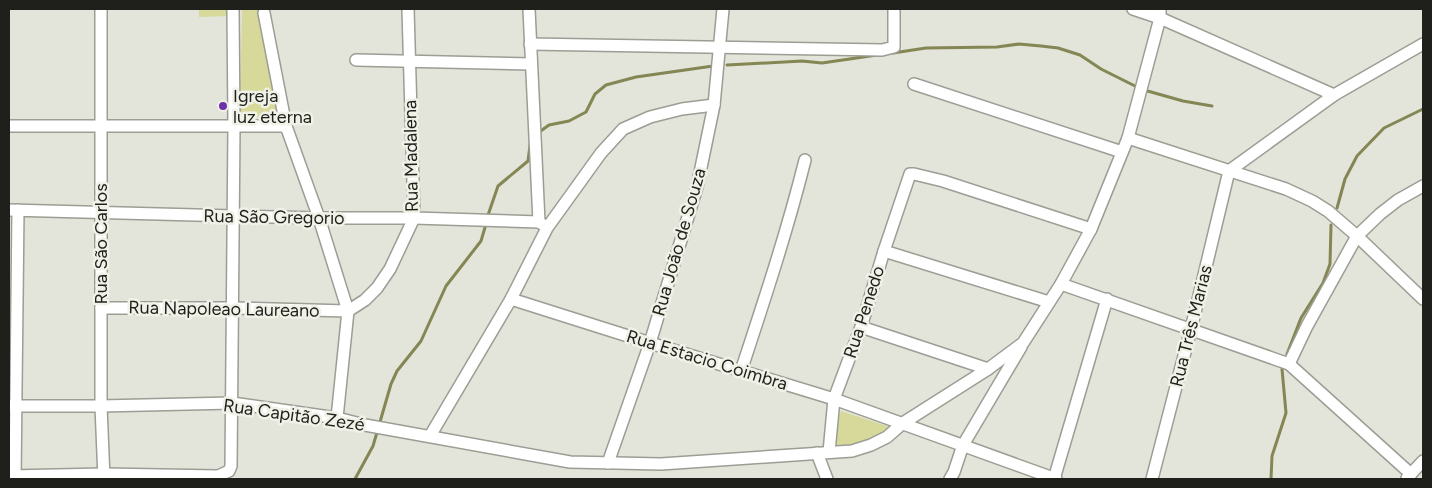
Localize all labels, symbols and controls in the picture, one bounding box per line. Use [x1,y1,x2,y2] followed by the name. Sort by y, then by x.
[233,85,312,128] place label: Igreja luz eterna
[217,100,229,112] marker: Igreja luz eterna
[399,100,423,212] street label: Rua Madalena
[647,165,711,319] street label: Rua João de Souza
[90,183,112,305] street label: Rua São Carlos
[203,205,345,229] street label: Rua São Gregorio
[839,263,889,361] street label: Rua Penedo
[1165,263,1217,389] street label: Rua Três Marias
[128,296,320,322] street label: Rua Napoleao Laureano
[624,325,790,395] street label: Rua Estacio Coimbra
[222,394,366,436] street label: Rua Capitão Zezé

